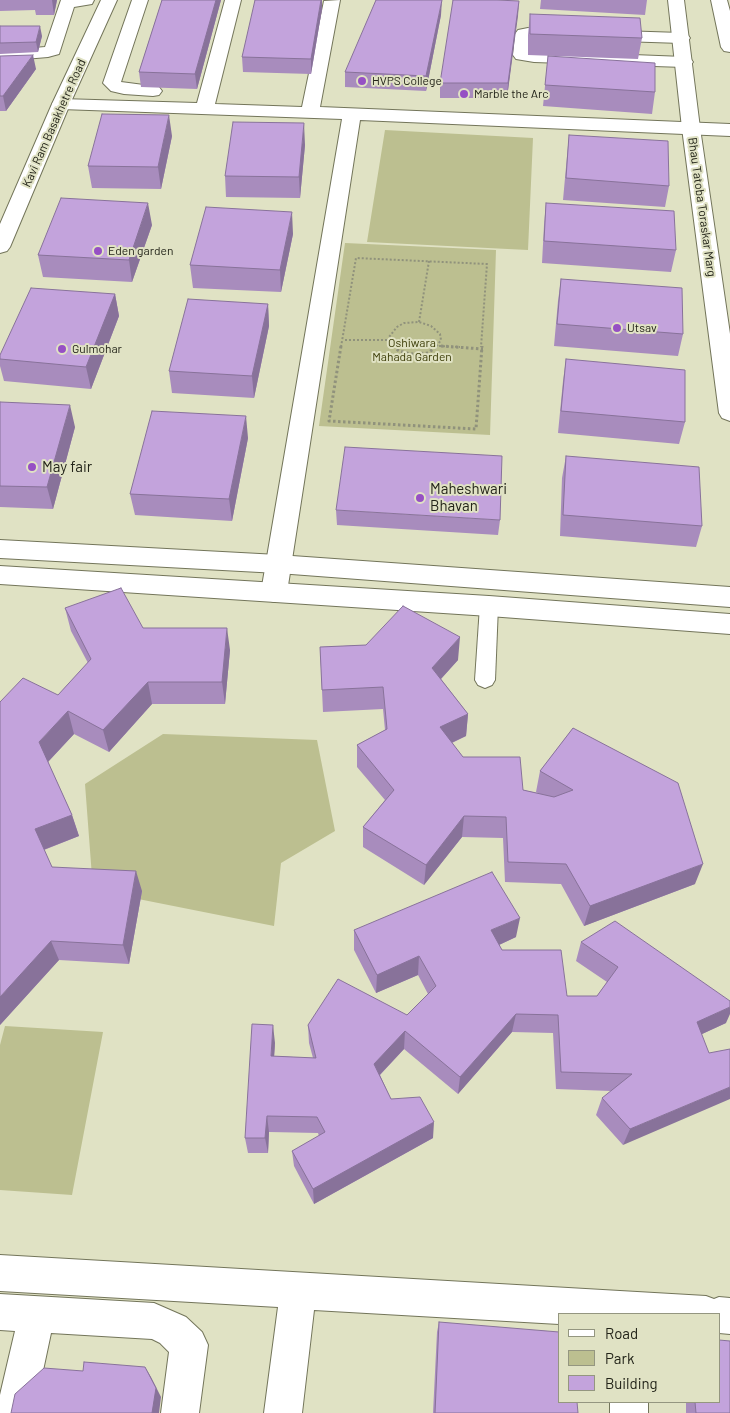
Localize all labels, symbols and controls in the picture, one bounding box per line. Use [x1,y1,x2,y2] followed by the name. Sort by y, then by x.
[19,57,89,189] street label: Kavi Ram Basakhetre Road
[372,74,442,88] place label: HVPS College
[356,75,368,87] marker: HVPS College
[474,87,549,101] place label: Marble the Arc
[458,88,470,100] marker: Marble the Arc
[685,136,719,278] street label: Bhau Tatoba Toraskar Marg
[108,244,173,258] place label: Eden garden
[92,245,104,257] marker: Eden garden
[627,321,657,335] place label: Utsav
[611,322,623,334] marker: Utsav
[372,336,452,364] park label: Oshiwara Mahada Garden
[72,342,122,356] place label: Gulmohar
[56,343,68,355] marker: Gulmohar
[42,458,92,476] place label: May fair
[26,461,38,473] marker: May fair
[430,480,507,515] place label: Maheshwari Bhavan
[414,492,426,504] marker: Maheshwari Bhavan
[558,1313,720,1403] legend
[605,1324,638,1342] text: Road
[605,1349,634,1367] text: Park
[605,1374,658,1392] text: Building

